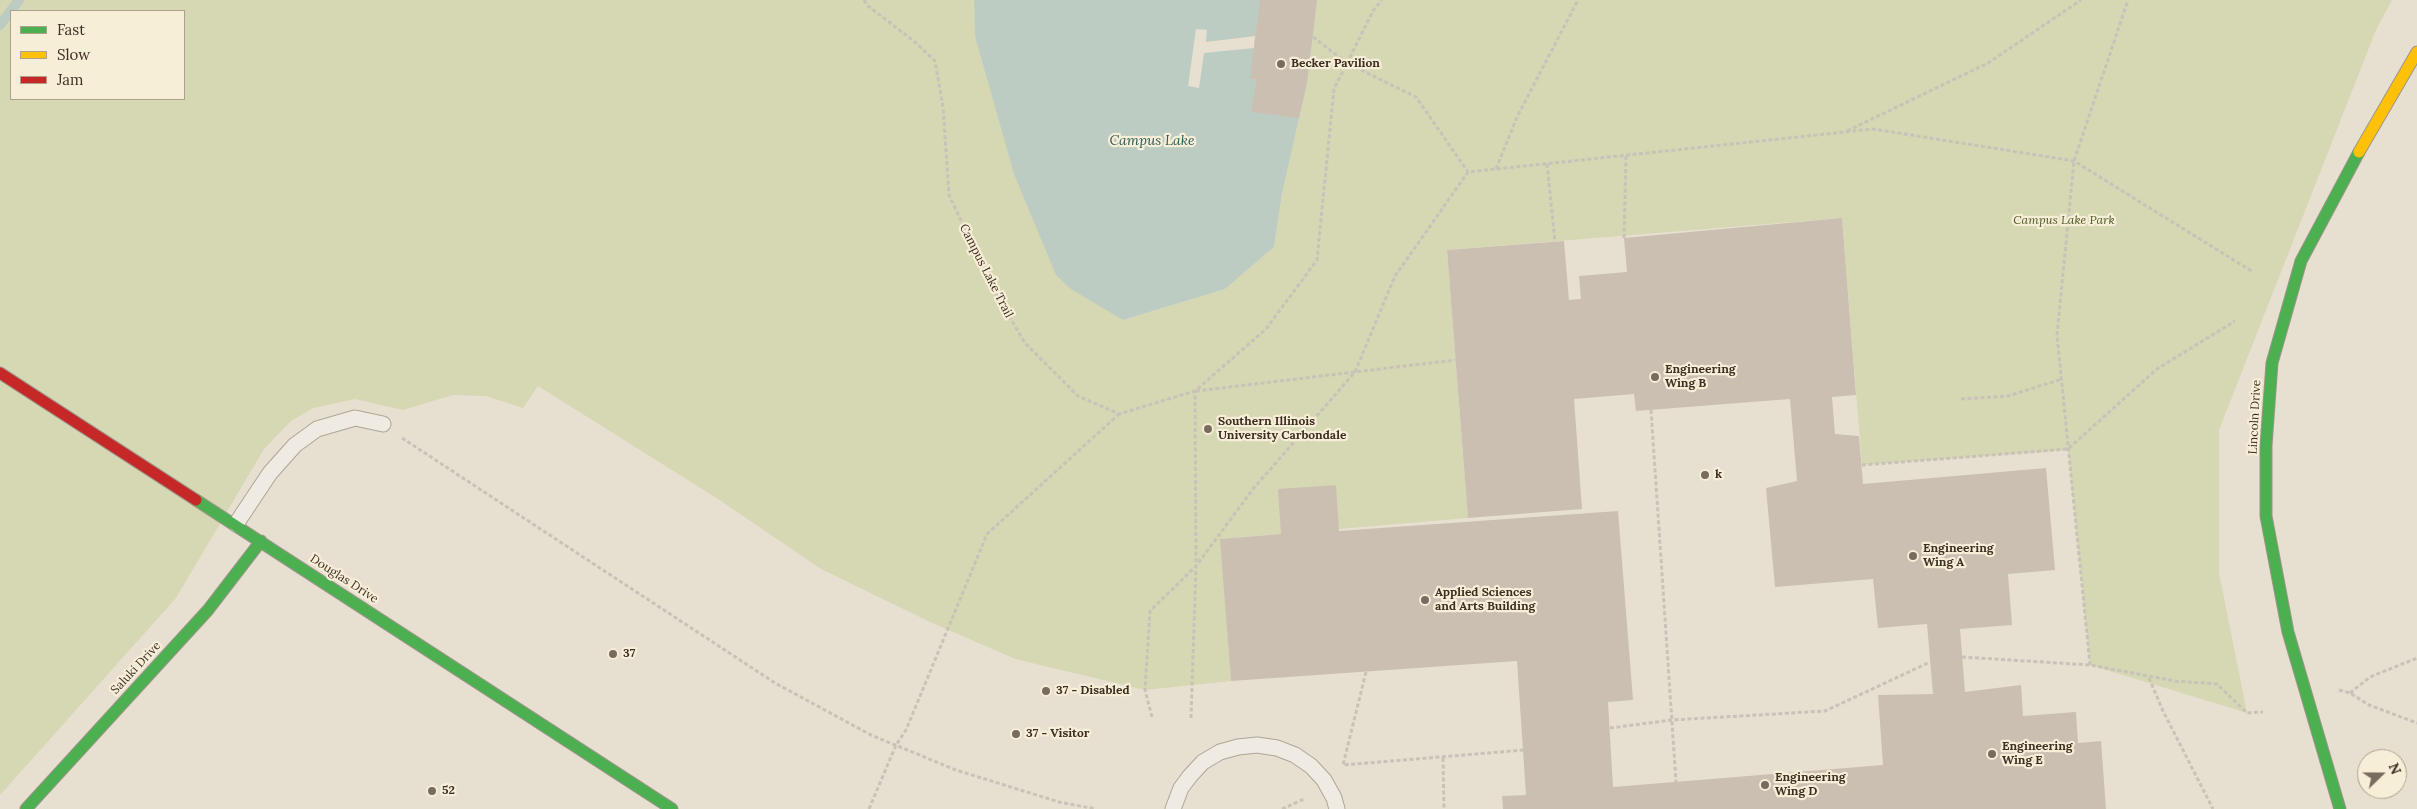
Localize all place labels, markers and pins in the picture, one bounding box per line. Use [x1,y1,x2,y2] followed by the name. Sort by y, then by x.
[1291,57,1380,71] place label: Becker Pavilion
[1275,58,1287,70] marker: Becker Pavilion
[1665,363,1736,391] place label: Engineering Wing B
[1649,371,1661,383] marker: Engineering Wing B
[1218,415,1346,443] place label: Southern Illinois University Carbondale
[1202,423,1214,435] marker: Southern Illinois University Carbondale
[1715,468,1722,482] place label: k
[1699,469,1711,481] marker: k
[1923,542,1994,570] place label: Engineering Wing A
[1907,550,1919,562] marker: Engineering Wing A
[1435,586,1535,614] place label: Applied Sciences and Arts Building
[1419,594,1431,606] marker: Applied Sciences and Arts Building
[623,647,635,661] place label: 37
[607,648,619,660] marker: 37
[1056,684,1130,698] place label: 37 - Disabled
[1040,685,1052,697] marker: 37 - Disabled
[1026,727,1090,741] place label: 37 - Visitor
[1010,728,1022,740] marker: 37 - Visitor
[2002,740,2073,768] place label: Engineering Wing E
[1986,748,1998,760] marker: Engineering Wing E
[1775,771,1846,799] place label: Engineering Wing D
[1759,779,1771,791] marker: Engineering Wing D
[442,784,455,798] place label: 52
[426,785,438,797] marker: 52

